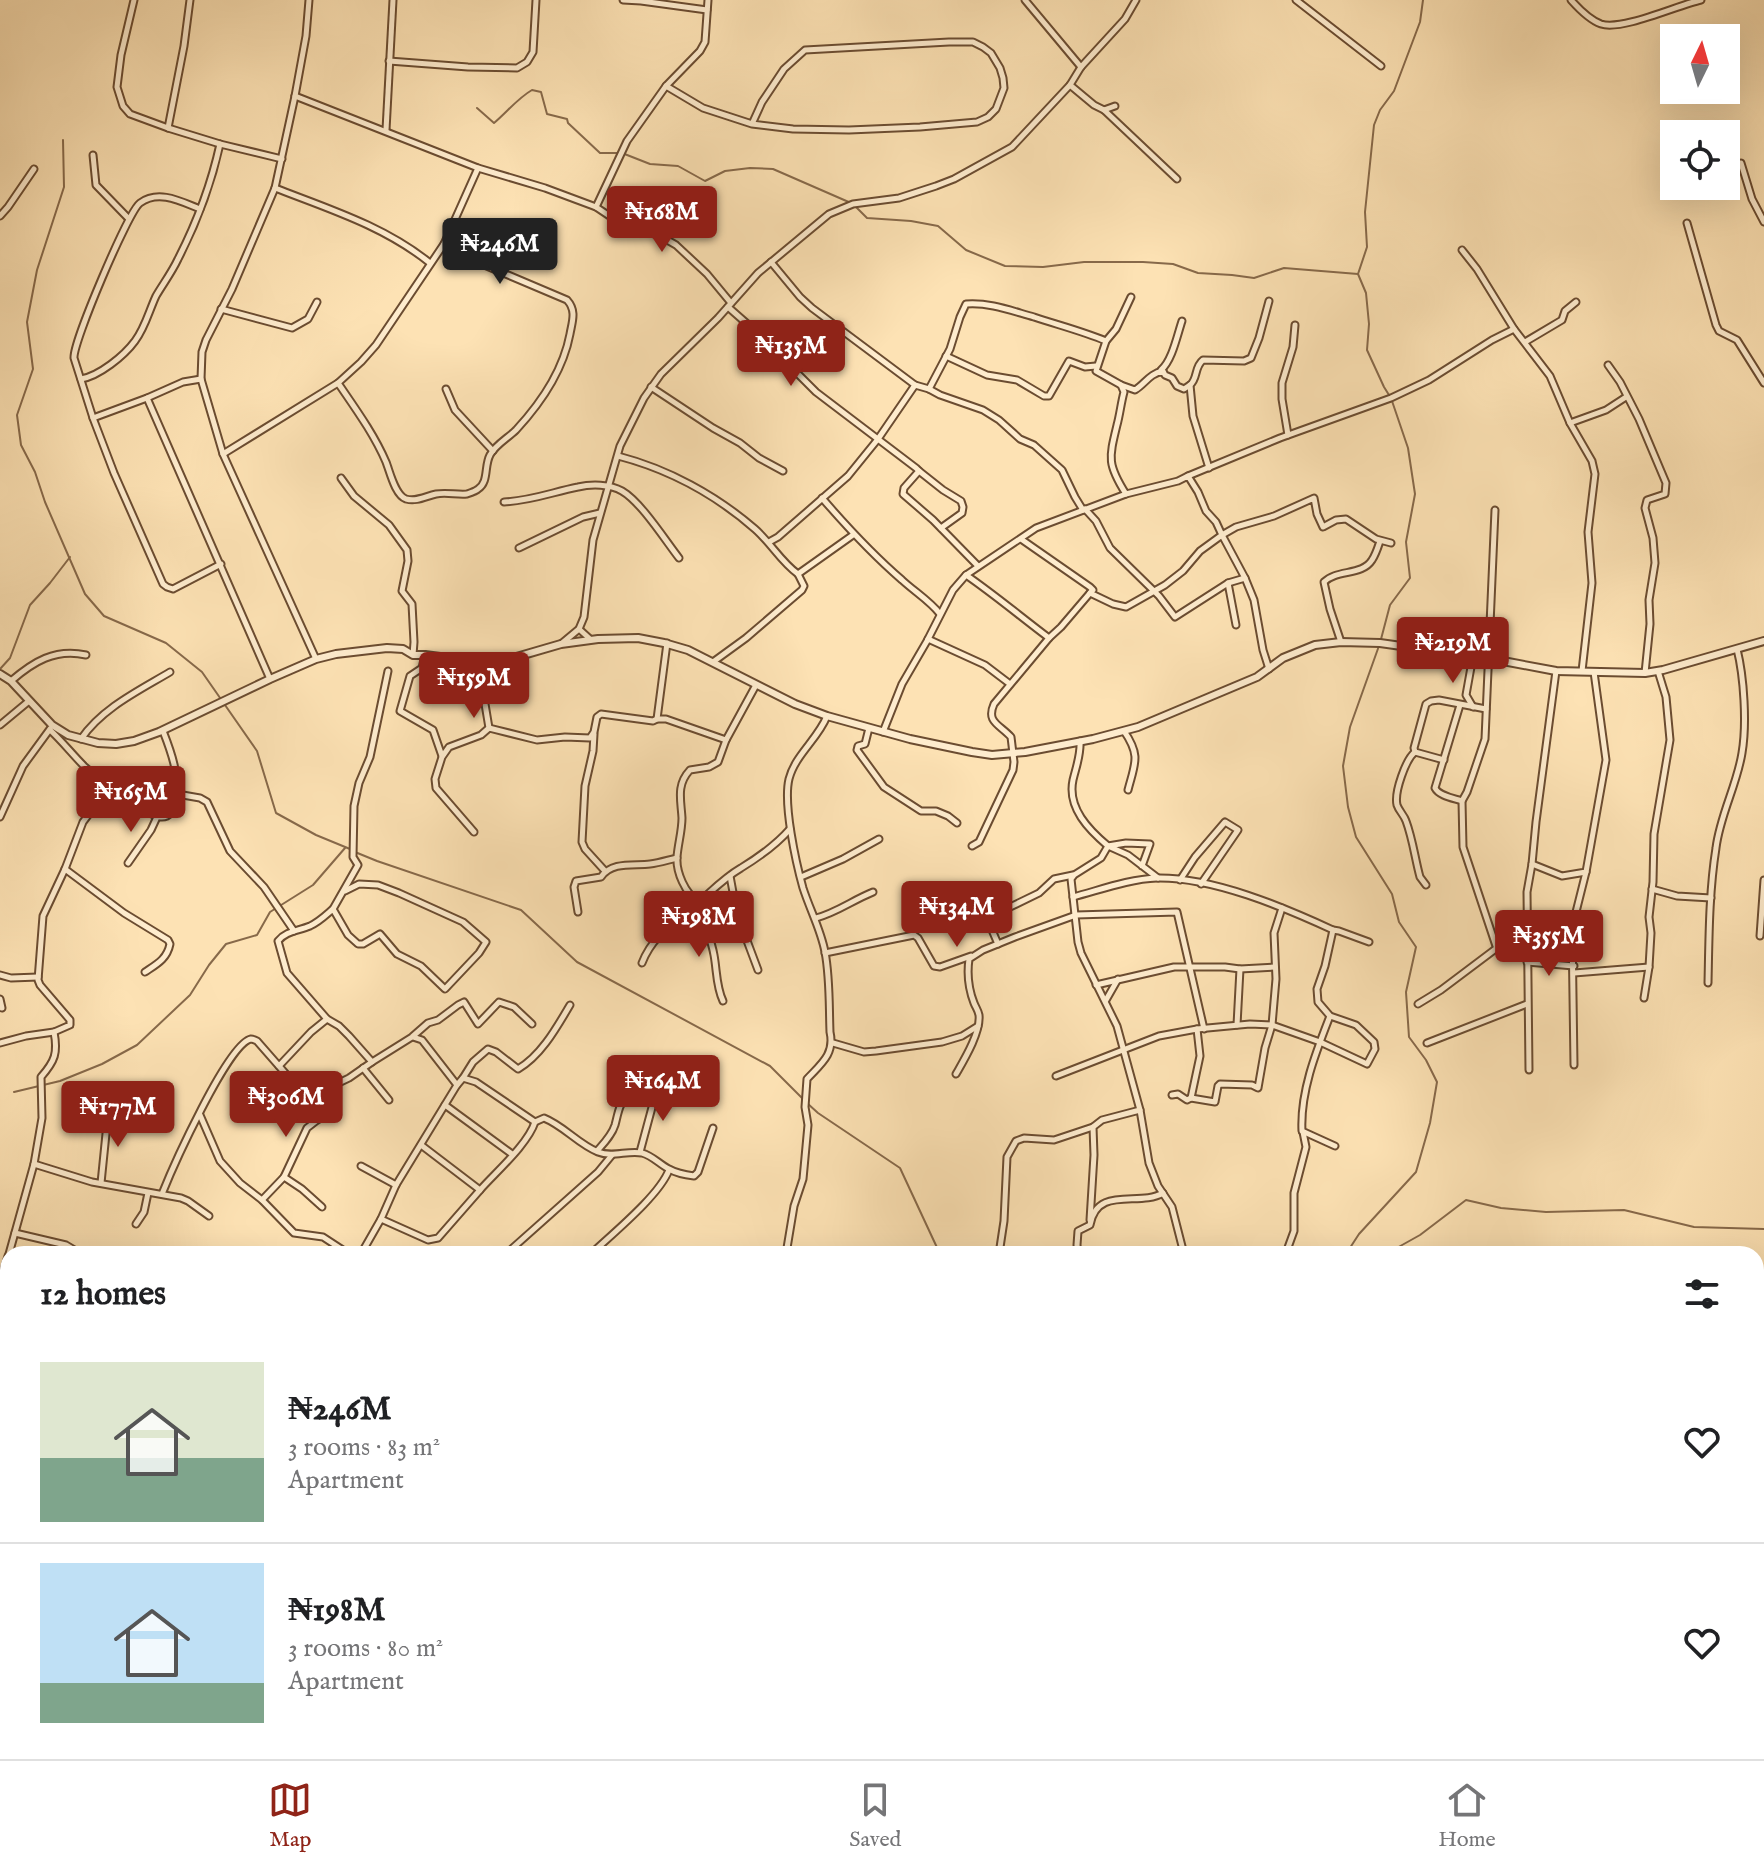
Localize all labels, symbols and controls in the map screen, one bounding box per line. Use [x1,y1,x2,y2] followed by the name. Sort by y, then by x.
[1660,24,1740,104] north arrow
[1660,24,1740,200] map controls
[1660,120,1740,200] button: locate
[606,186,718,254] pin: ₦168M
[625,195,699,228] text: ₦168M
[444,218,556,286] pin: ₦246M
[460,227,540,260] text: ₦246M
[735,320,847,388] pin: ₦135M
[755,329,827,362] text: ₦135M
[1397,617,1509,685] pin: ₦219M
[1415,626,1491,659] text: ₦219M
[418,652,530,720] pin: ₦159M
[437,661,511,694] text: ₦159M
[75,766,187,834] pin: ₦165M
[94,775,168,808] text: ₦165M
[901,881,1013,949] pin: ₦134M
[919,890,995,923] text: ₦134M
[643,891,755,959] pin: ₦198M
[662,900,736,933] text: ₦198M
[1493,910,1605,978] pin: ₦355M
[1513,919,1585,952] text: ₦355M
[607,1055,719,1123] pin: ₦164M
[625,1064,701,1097] text: ₦164M
[230,1071,342,1139] pin: ₦306M
[248,1080,324,1113] text: ₦306M
[62,1081,174,1149] pin: ₦177M
[79,1090,157,1123] text: ₦177M
[1680,1272,1724,1316] icon: filters
[40,1273,166,1316] text: 12 homes
[288,1388,392,1431] text: ₦246M
[104,1394,200,1490] icon: home
[1680,1420,1724,1464] icon: heart
[288,1431,440,1464] text: 3 rooms · 83 m²
[288,1464,404,1497] text: Apartment
[288,1589,385,1632] text: ₦198M
[104,1595,200,1691] icon: home
[1680,1621,1724,1665] icon: heart
[288,1632,443,1665] text: 3 rooms · 80 m²
[288,1665,404,1698] text: Apartment
[268,1778,312,1854] tab: Map
[849,1778,901,1854] tab: Saved
[1438,1778,1496,1854] tab: Home

